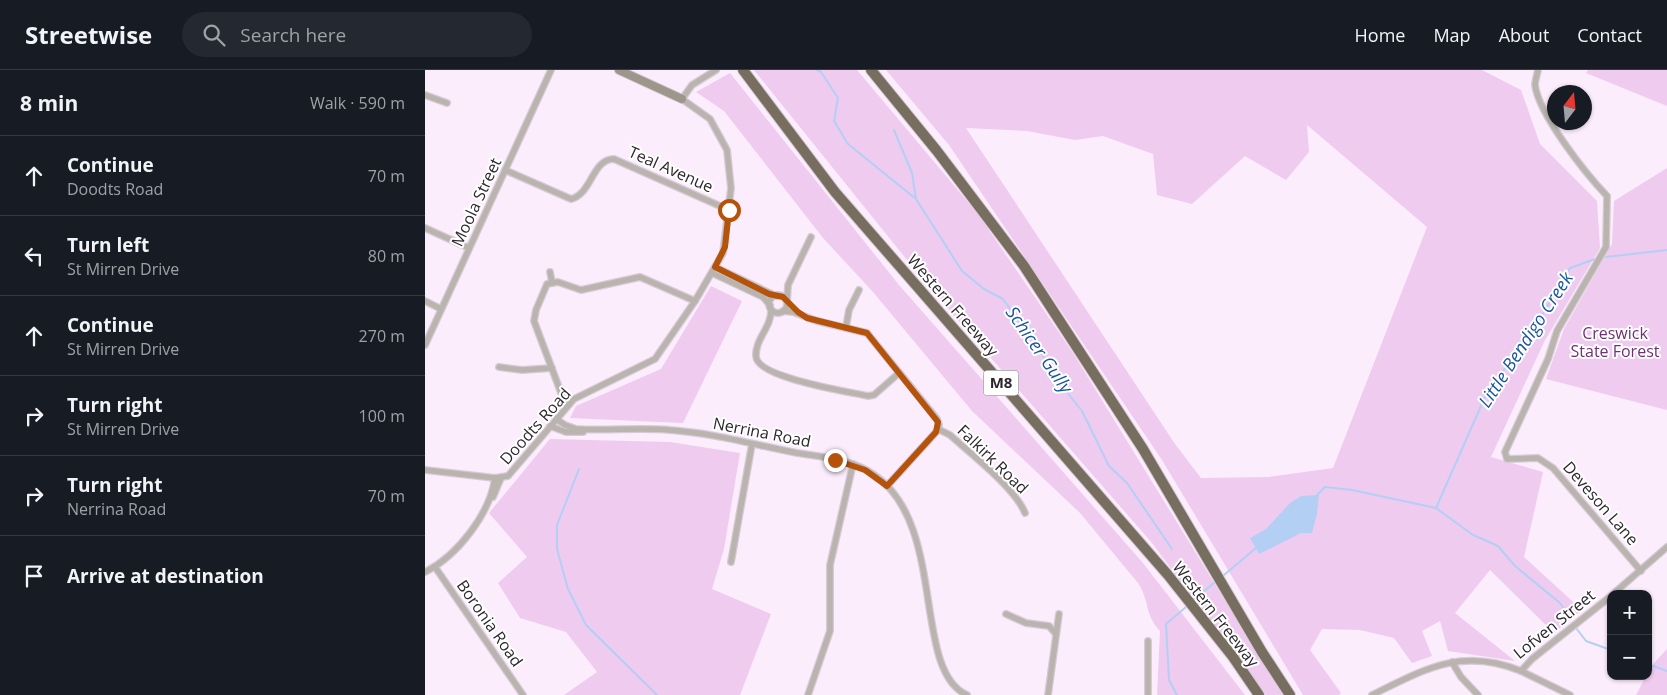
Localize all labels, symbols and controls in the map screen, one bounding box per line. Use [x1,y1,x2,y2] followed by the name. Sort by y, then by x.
[182,12,532,57] search box
[25,18,152,51] text: Streetwise
[200,21,228,49] icon: search
[240,22,346,48] text: Search here
[1355,23,1405,47] text: Home
[1433,23,1471,47] text: Map
[1499,23,1549,47] text: About
[1577,23,1642,47] text: Contact
[1547,85,1592,130] north arrow
[20,89,78,117] text: 8 min
[310,92,405,114] text: Walk · 590 m
[625,141,717,197] street label: Teal Avenue
[67,152,154,178] text: Continue
[446,154,506,250] street label: Moola Street
[20,162,48,190] icon: ahead
[368,165,405,187] text: 70 m
[67,178,163,200] text: Doodts Road
[718,199,741,222] route start
[67,232,149,258] text: Turn left
[20,242,48,270] icon: left
[368,245,405,267] text: 80 m
[902,249,1004,362] street label: Western Freeway
[67,258,179,280] text: St Mirren Drive
[1472,266,1579,412] water label: Little Bendigo Creek
[1001,301,1080,399] water label: Schicer Gully
[67,312,154,338] text: Continue
[20,322,48,350] icon: ahead
[1571,322,1660,362] park label: Creswick State Forest
[359,325,405,347] text: 270 m
[67,338,179,360] text: St Mirren Drive
[983,370,1019,396] road number: M8
[495,383,575,469] street label: Doodts Road
[67,392,162,418] text: Turn right
[20,402,48,430] icon: right
[359,405,405,427] text: 100 m
[711,412,813,452] street label: Nerrina Road
[67,418,179,440] text: St Mirren Drive
[953,420,1033,498] street label: Falkirk Road
[824,449,847,472] route end
[1558,456,1644,550] street label: Deveson Lane
[67,472,162,498] text: Turn right
[20,482,48,510] icon: right
[368,485,405,507] text: 70 m
[67,498,166,520] text: Nerrina Road
[1168,557,1265,672] street label: Western Freeway
[20,562,48,590] icon: arrive
[67,563,264,589] text: Arrive at destination
[452,575,528,671] street label: Boronia Road
[1509,584,1600,664] street label: Lofven Street
[1607,590,1652,680] map controls
[1607,590,1652,635] button: +
[1607,635,1652,680] button: −

